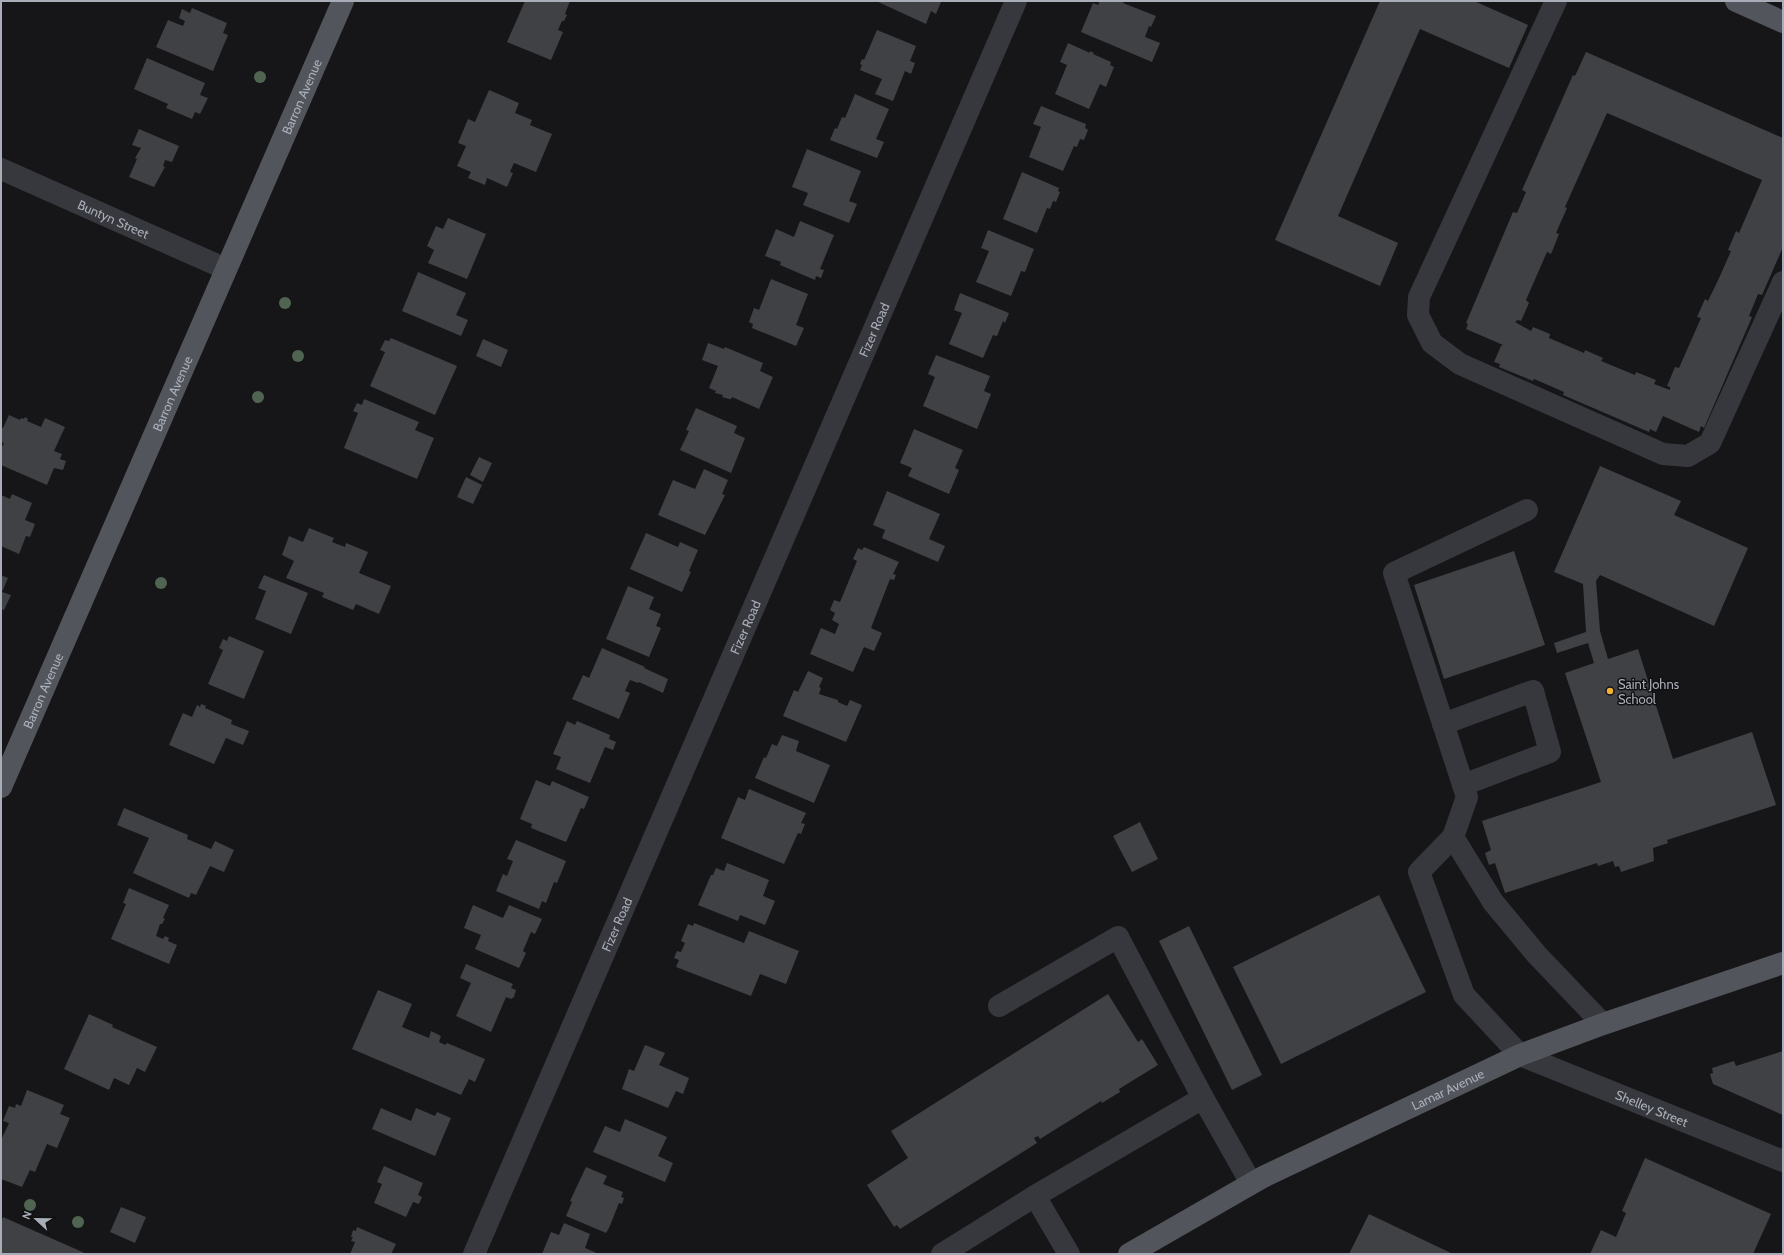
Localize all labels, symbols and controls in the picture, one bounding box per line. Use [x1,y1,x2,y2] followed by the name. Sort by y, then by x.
[278,56,325,137] street label: Barron Avenue
[75,196,152,242] street label: Buntyn Street
[855,300,893,359] street label: Fizer Road
[149,353,196,434] street label: Barron Avenue
[726,598,764,657] street label: Fizer Road
[19,650,66,731] street label: Barron Avenue
[1618,676,1680,707] place label: Saint Johns School
[1605,686,1615,696] marker: Saint Johns School
[598,895,635,954] street label: Fizer Road
[1409,1065,1487,1113] street label: Lamar Avenue
[1613,1086,1691,1130] street label: Shelley Street
[16,1199,56,1239] north arrow
[19,1209,35,1221] text: N

